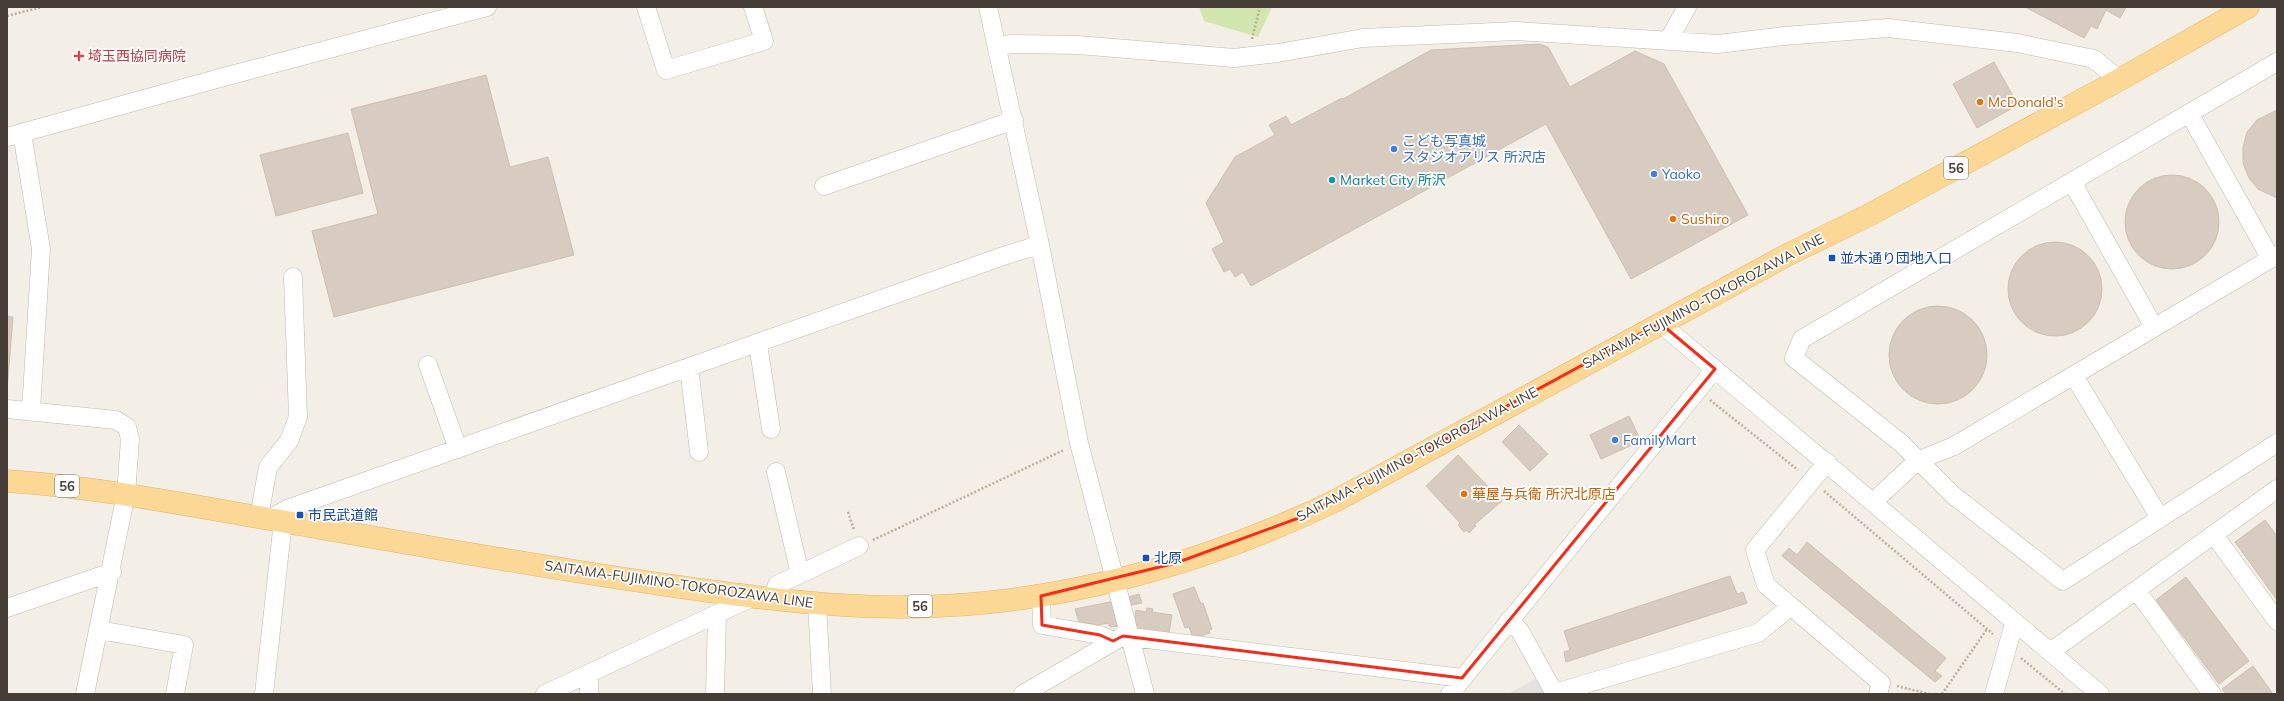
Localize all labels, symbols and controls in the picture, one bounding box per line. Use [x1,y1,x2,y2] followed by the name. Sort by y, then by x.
[88,47,186,65] place label: 埼玉西協同病院
[73,50,85,62] marker: 埼玉西協同病院
[1988,93,2064,111] place label: McDonald's
[1975,97,1985,107] marker: McDonald's
[1402,132,1546,166] place label: こども写真城 スタジオアリス 所沢店
[1389,144,1399,154] marker: こども写真城 スタジオアリス 所沢店
[1944,157,1968,179] road number: 56
[1661,165,1701,183] place label: Yaoko
[1649,169,1659,179] marker: Yaoko
[1340,171,1446,189] place label: Market City 所沢
[1327,175,1337,185] marker: Market City 所沢
[1681,210,1729,228] place label: Sushiro
[1668,214,1678,224] marker: Sushiro
[1579,229,1827,373] street label: SAITAMA-FUJIMINO-TOKOROZAWA LINE
[1840,249,1952,267] place label: 並木通り団地入口
[1827,253,1837,263] marker: 並木通り団地入口
[1293,382,1541,526] street label: SAITAMA-FUJIMINO-TOKOROZAWA LINE
[1623,431,1696,449] place label: FamilyMart
[1610,435,1620,445] marker: FamilyMart
[55,475,79,497] road number: 56
[1472,485,1616,503] place label: 華屋与兵衛 所沢北原店
[1459,489,1469,499] marker: 華屋与兵衛 所沢北原店
[308,506,378,524] place label: 市民武道館
[295,510,305,520] marker: 市民武道館
[1154,549,1182,567] place label: 北原
[1141,553,1151,563] marker: 北原
[544,556,814,612] street label: SAITAMA-FUJIMINO-TOKOROZAWA LINE
[908,595,932,617] road number: 56

